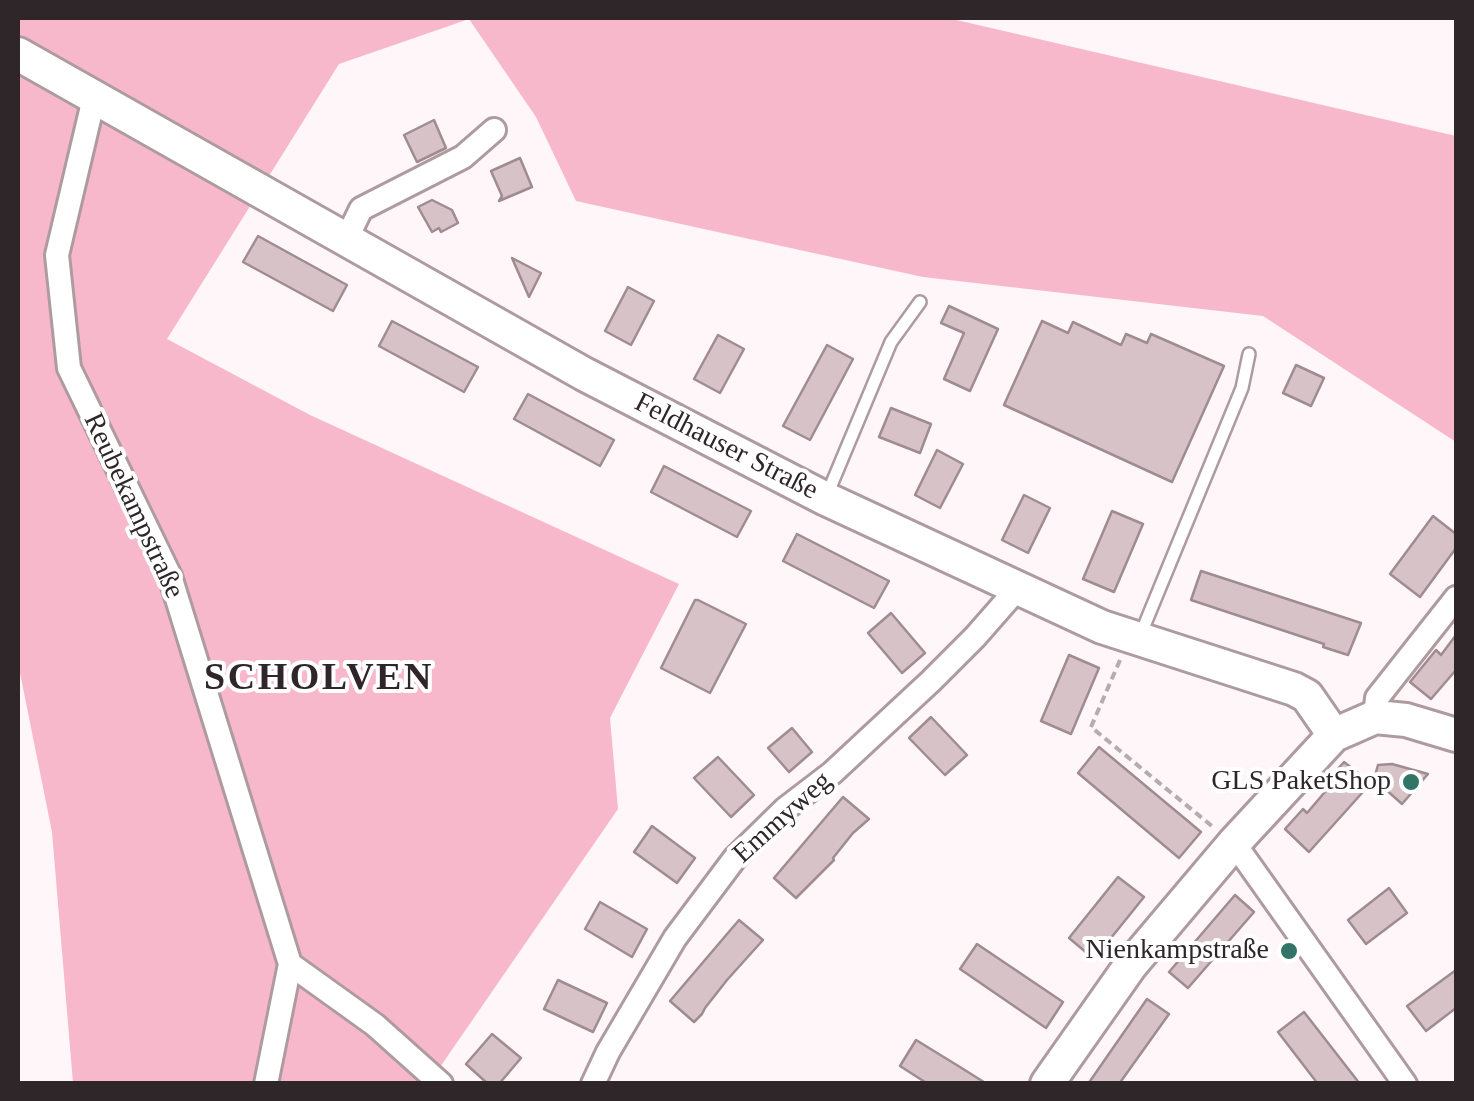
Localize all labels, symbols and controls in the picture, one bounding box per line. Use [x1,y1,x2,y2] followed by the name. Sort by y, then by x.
[629,386,823,508] street label: Feldhauser Straße
[75,408,191,604] street label: Reubekampstraße
[204,656,434,702] district label: SCHOLVEN
[727,765,839,871] street label: Emmyweg
[1211,765,1391,799] place label: GLS PaketShop
[1400,771,1422,793] marker: GLS PaketShop
[1086,934,1269,968] place label: Nienkampstraße
[1278,940,1300,962] marker: Nienkampstraße

